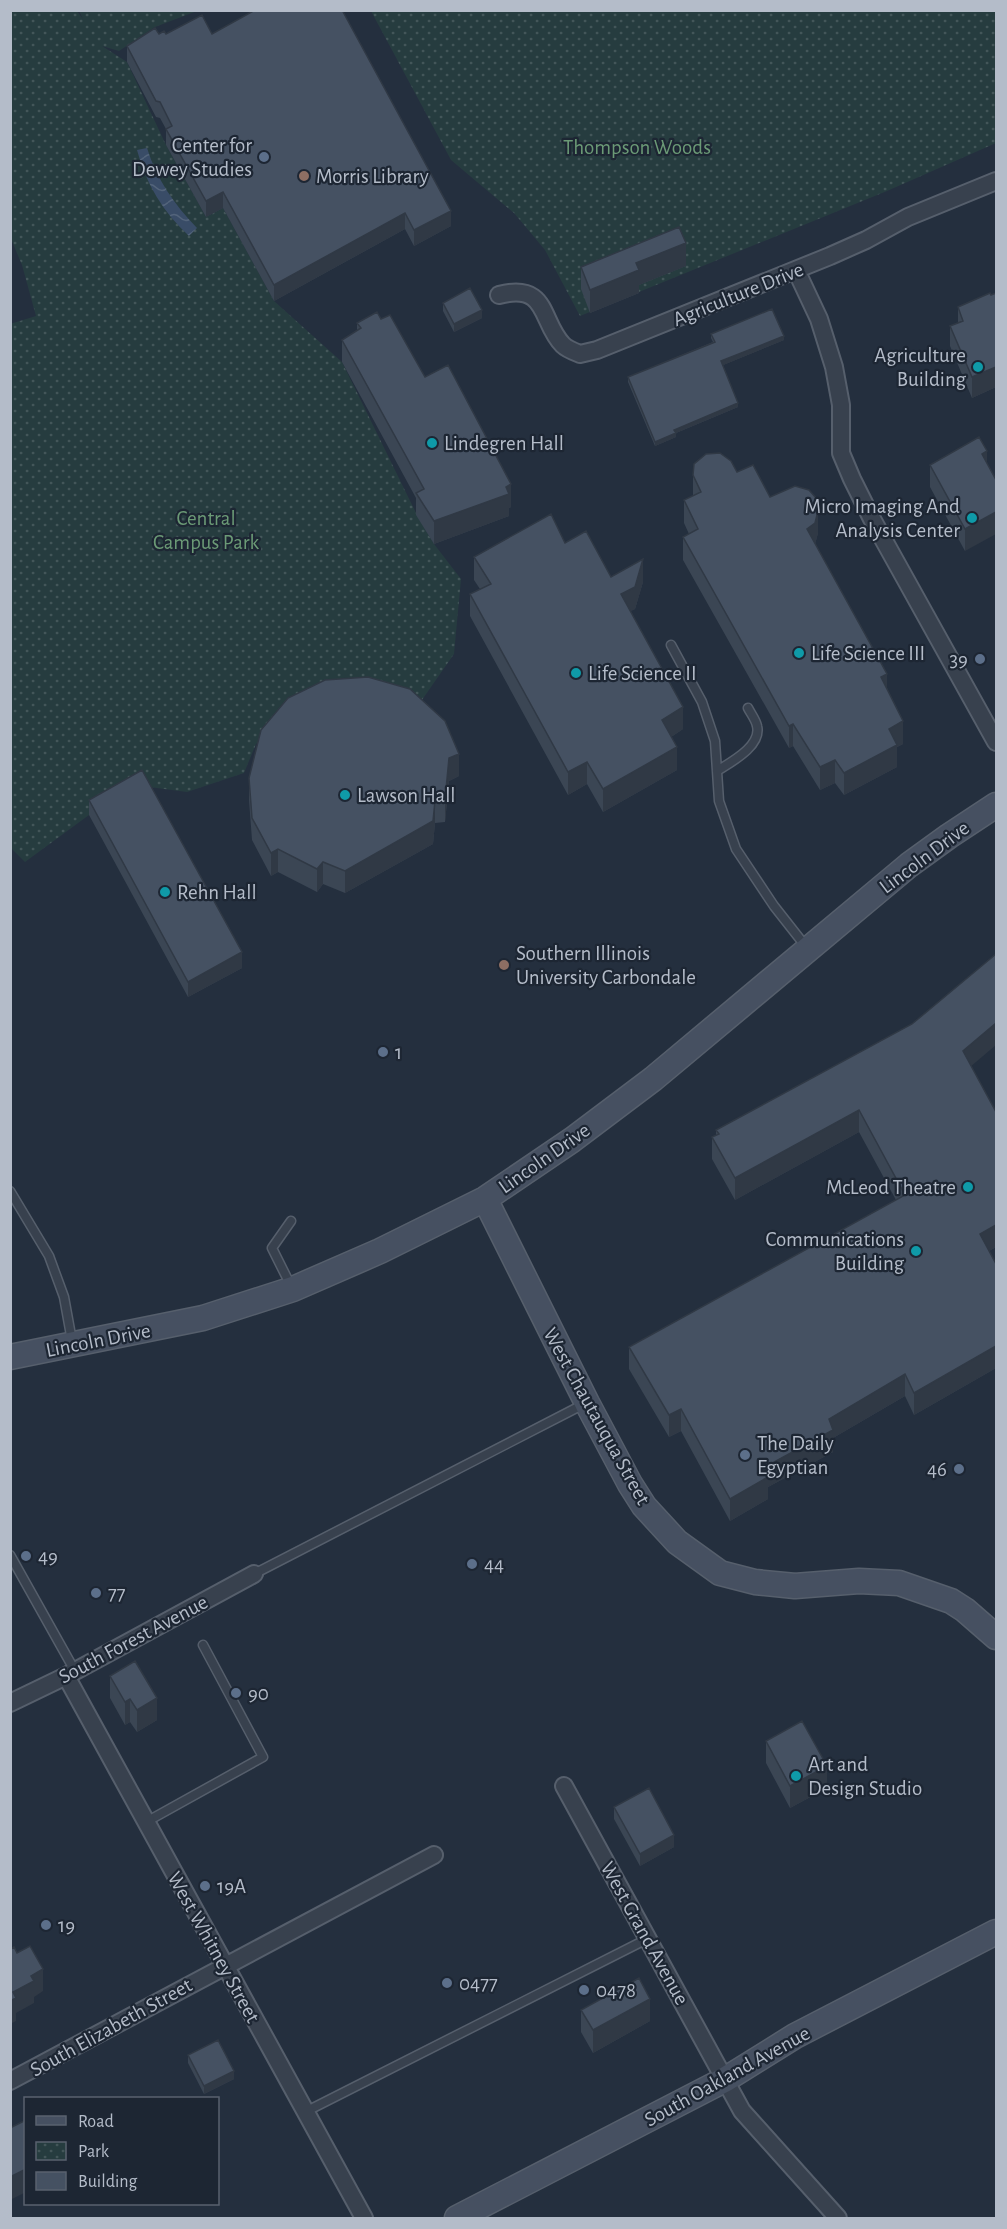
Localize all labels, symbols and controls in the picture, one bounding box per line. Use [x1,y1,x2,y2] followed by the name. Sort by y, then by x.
[132,135,252,180] place label: Center for Dewey Studies
[563,137,711,158] park label: Thompson Woods
[257,150,271,164] marker: Center for Dewey Studies
[316,166,429,187] place label: Morris Library
[297,169,311,183] marker: Morris Library
[670,259,807,330] street label: Agriculture Drive
[874,345,967,390] place label: Agriculture Building
[971,360,985,374] marker: Agriculture Building
[444,433,564,454] place label: Lindegren Hall
[425,436,439,450] marker: Lindegren Hall
[805,496,960,541] place label: Micro Imaging And Analysis Center
[153,508,259,553] park label: Central Campus Park
[965,511,979,525] marker: Micro Imaging And Analysis Center
[811,643,925,664] place label: Life Science III
[792,646,806,660] marker: Life Science III
[949,649,968,670] place label: 39
[973,652,987,666] marker: 39
[588,663,697,684] place label: Life Science II
[569,666,583,680] marker: Life Science II
[357,785,456,806] place label: Lawson Hall
[338,788,352,802] marker: Lawson Hall
[876,817,973,898] street label: Lincoln Drive
[177,882,257,903] place label: Rehn Hall
[158,885,172,899] marker: Rehn Hall
[516,943,696,988] place label: Southern Illinois University Carbondale
[497,958,511,972] marker: Southern Illinois University Carbondale
[395,1042,402,1063] place label: 1
[376,1045,390,1059] marker: 1
[495,1119,594,1197] street label: Lincoln Drive
[826,1177,956,1198] place label: McLeod Theatre
[961,1180,975,1194] marker: McLeod Theatre
[766,1229,905,1274] place label: Communications Building
[909,1244,923,1258] marker: Communications Building
[44,1320,152,1361] street label: Lincoln Drive
[539,1324,654,1509] street label: West Chautauqua Street
[757,1433,834,1478] place label: The Daily Egyptian
[738,1448,752,1462] marker: The Daily Egyptian
[927,1459,947,1480] place label: 46
[952,1462,966,1476] marker: 46
[38,1546,58,1567] place label: 49
[19,1549,33,1563] marker: 49
[484,1554,504,1575] place label: 44
[465,1557,479,1571] marker: 44
[108,1583,126,1604] place label: 77
[89,1586,103,1600] marker: 77
[55,1591,211,1688] street label: South Forest Avenue
[248,1683,269,1704] place label: 90
[229,1686,243,1700] marker: 90
[808,1754,922,1799] place label: Art and Design Studio
[789,1769,803,1783] marker: Art and Design Studio
[597,1858,693,2008] street label: West Grand Avenue
[163,1868,264,2027] street label: West Whitney Street
[217,1876,246,1897] place label: 19A
[198,1879,212,1893] marker: 19A
[58,1915,75,1936] place label: 19
[39,1918,53,1932] marker: 19
[459,1973,498,1994] place label: 0477
[27,1974,196,2081] street label: South Elizabeth Street
[440,1976,454,1990] marker: 0477
[596,1980,636,2001] place label: 0478
[577,1983,591,1997] marker: 0478
[641,2022,813,2131] street label: South Oakland Avenue
[24,2097,219,2205] legend
[78,2113,114,2131] text: Road
[78,2143,110,2161] text: Park
[78,2173,138,2191] text: Building

